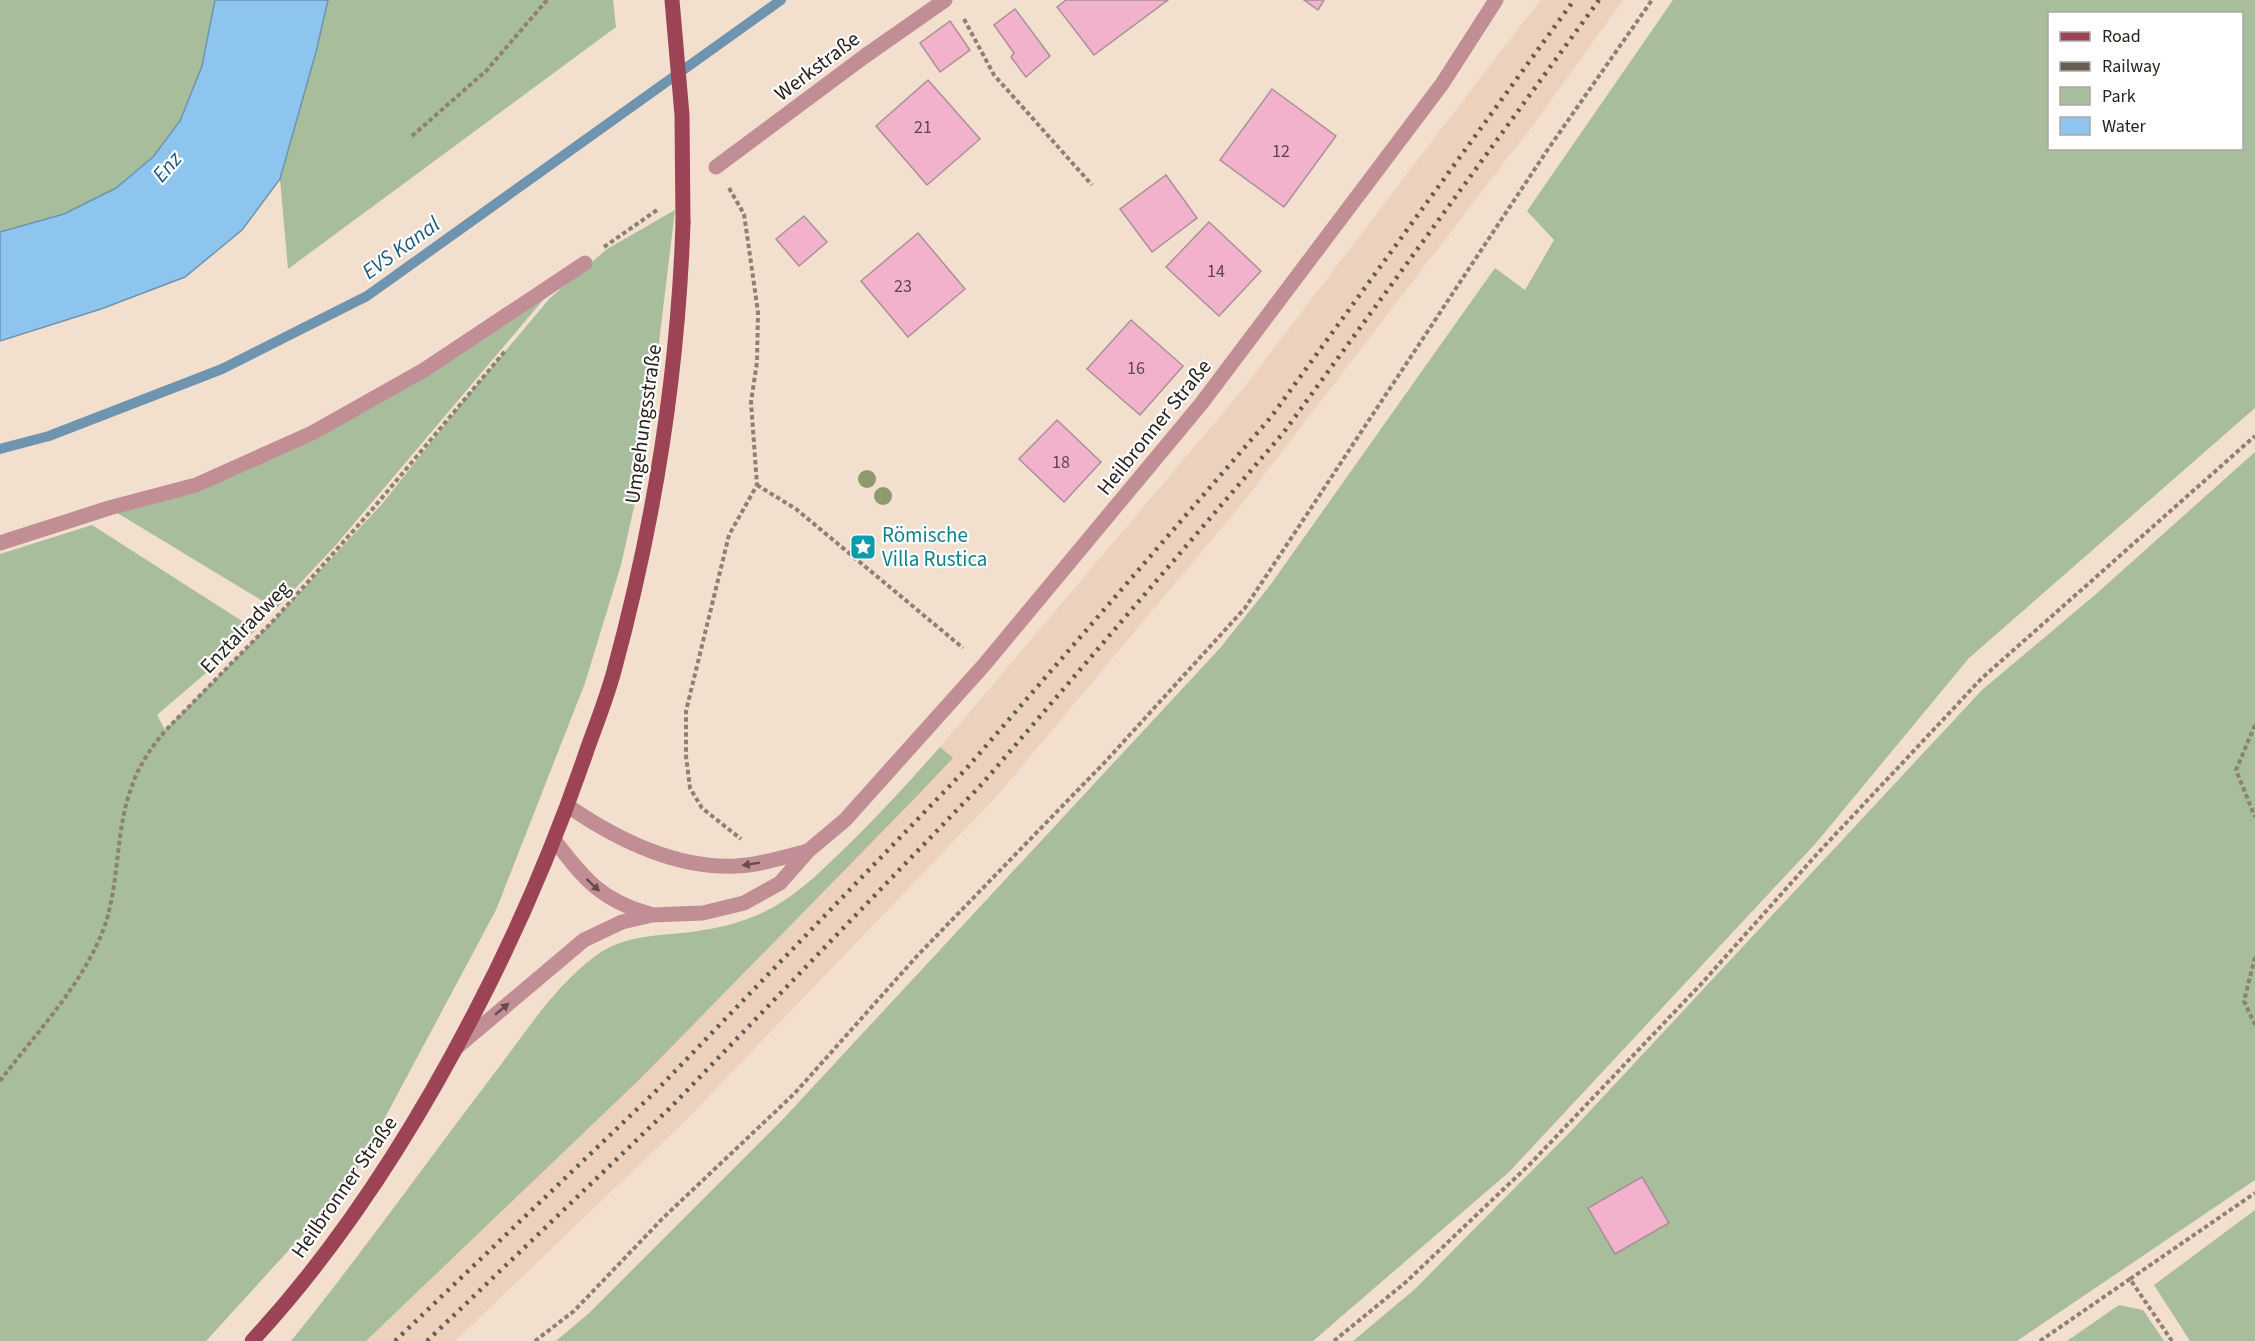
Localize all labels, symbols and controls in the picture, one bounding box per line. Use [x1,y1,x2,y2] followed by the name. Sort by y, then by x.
[2048,12,2243,150] legend
[768,24,866,108] street label: Werkstraße
[2102,24,2141,49] text: Road
[2102,54,2161,79] text: Railway
[2102,84,2136,109] text: Park
[2102,114,2146,139] text: Water
[914,115,932,140] house number: 21
[1272,139,1290,164] house number: 12
[145,144,190,189] water label: Enz
[355,208,447,287] water label: EVS Kanal
[1207,259,1225,284] house number: 14
[894,274,912,299] house number: 23
[617,342,669,506] street label: Umgehungsstraße
[1090,353,1218,501] street label: Heilbronner Straße
[1127,356,1145,381] house number: 16
[1052,450,1070,475] house number: 18
[882,520,987,574] place label: Römische Villa Rustica
[848,532,878,562] place icon: Römische Villa Rustica
[193,574,297,680] street label: Enztalradweg
[742,859,761,868] one-way arrow
[585,878,600,891] one-way arrow
[494,1003,509,1016] one-way arrow
[284,1110,404,1264] street label: Heilbronner Straße

